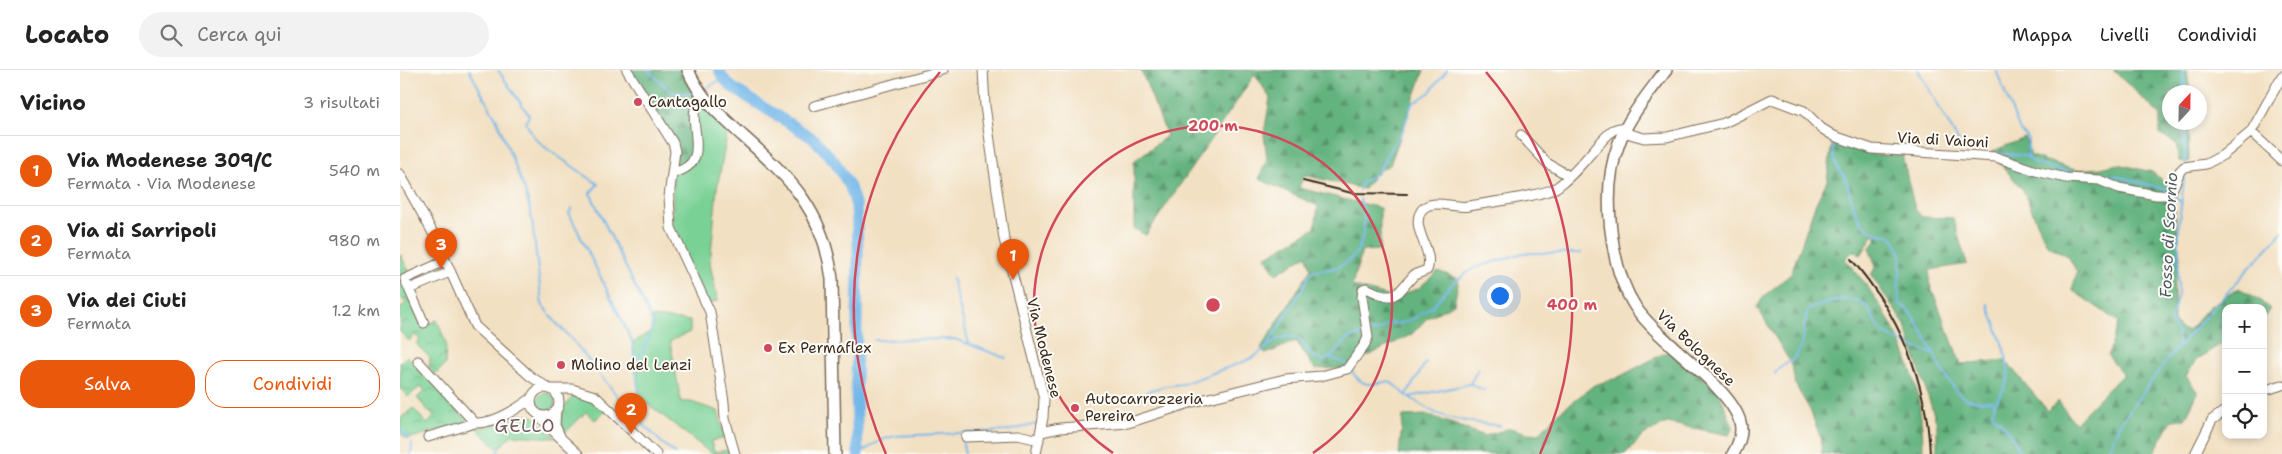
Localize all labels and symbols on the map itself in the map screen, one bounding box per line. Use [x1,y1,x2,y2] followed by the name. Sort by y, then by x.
[2162,85,2207,130] north arrow
[648,92,727,112] place label: Cantagallo
[632,96,644,108] marker: Cantagallo
[1188,116,1238,136] text: 200 m
[1897,128,1989,152] street label: Via di Vaioni
[2155,171,2182,298] water label: Fosso di Scornio
[425,228,457,269] pin: 3
[997,239,1029,280] pin: 1
[1487,283,1513,309] your location
[1547,295,1597,315] text: 400 m
[1022,296,1066,400] street label: Via Modenese
[1204,296,1222,314] centre of rings
[1652,305,1740,391] street label: Via Bolognese
[778,338,872,358] place label: Ex Permaflex
[762,342,774,354] marker: Ex Permaflex
[571,355,692,375] place label: Molino del Lenzi
[555,359,567,371] marker: Molino del Lenzi
[1085,389,1204,426] place label: Autocarrozzeria Pereira
[615,393,647,434] pin: 2
[1069,402,1081,414] marker: Autocarrozzeria Pereira
[495,414,555,438] district label: GELLO

